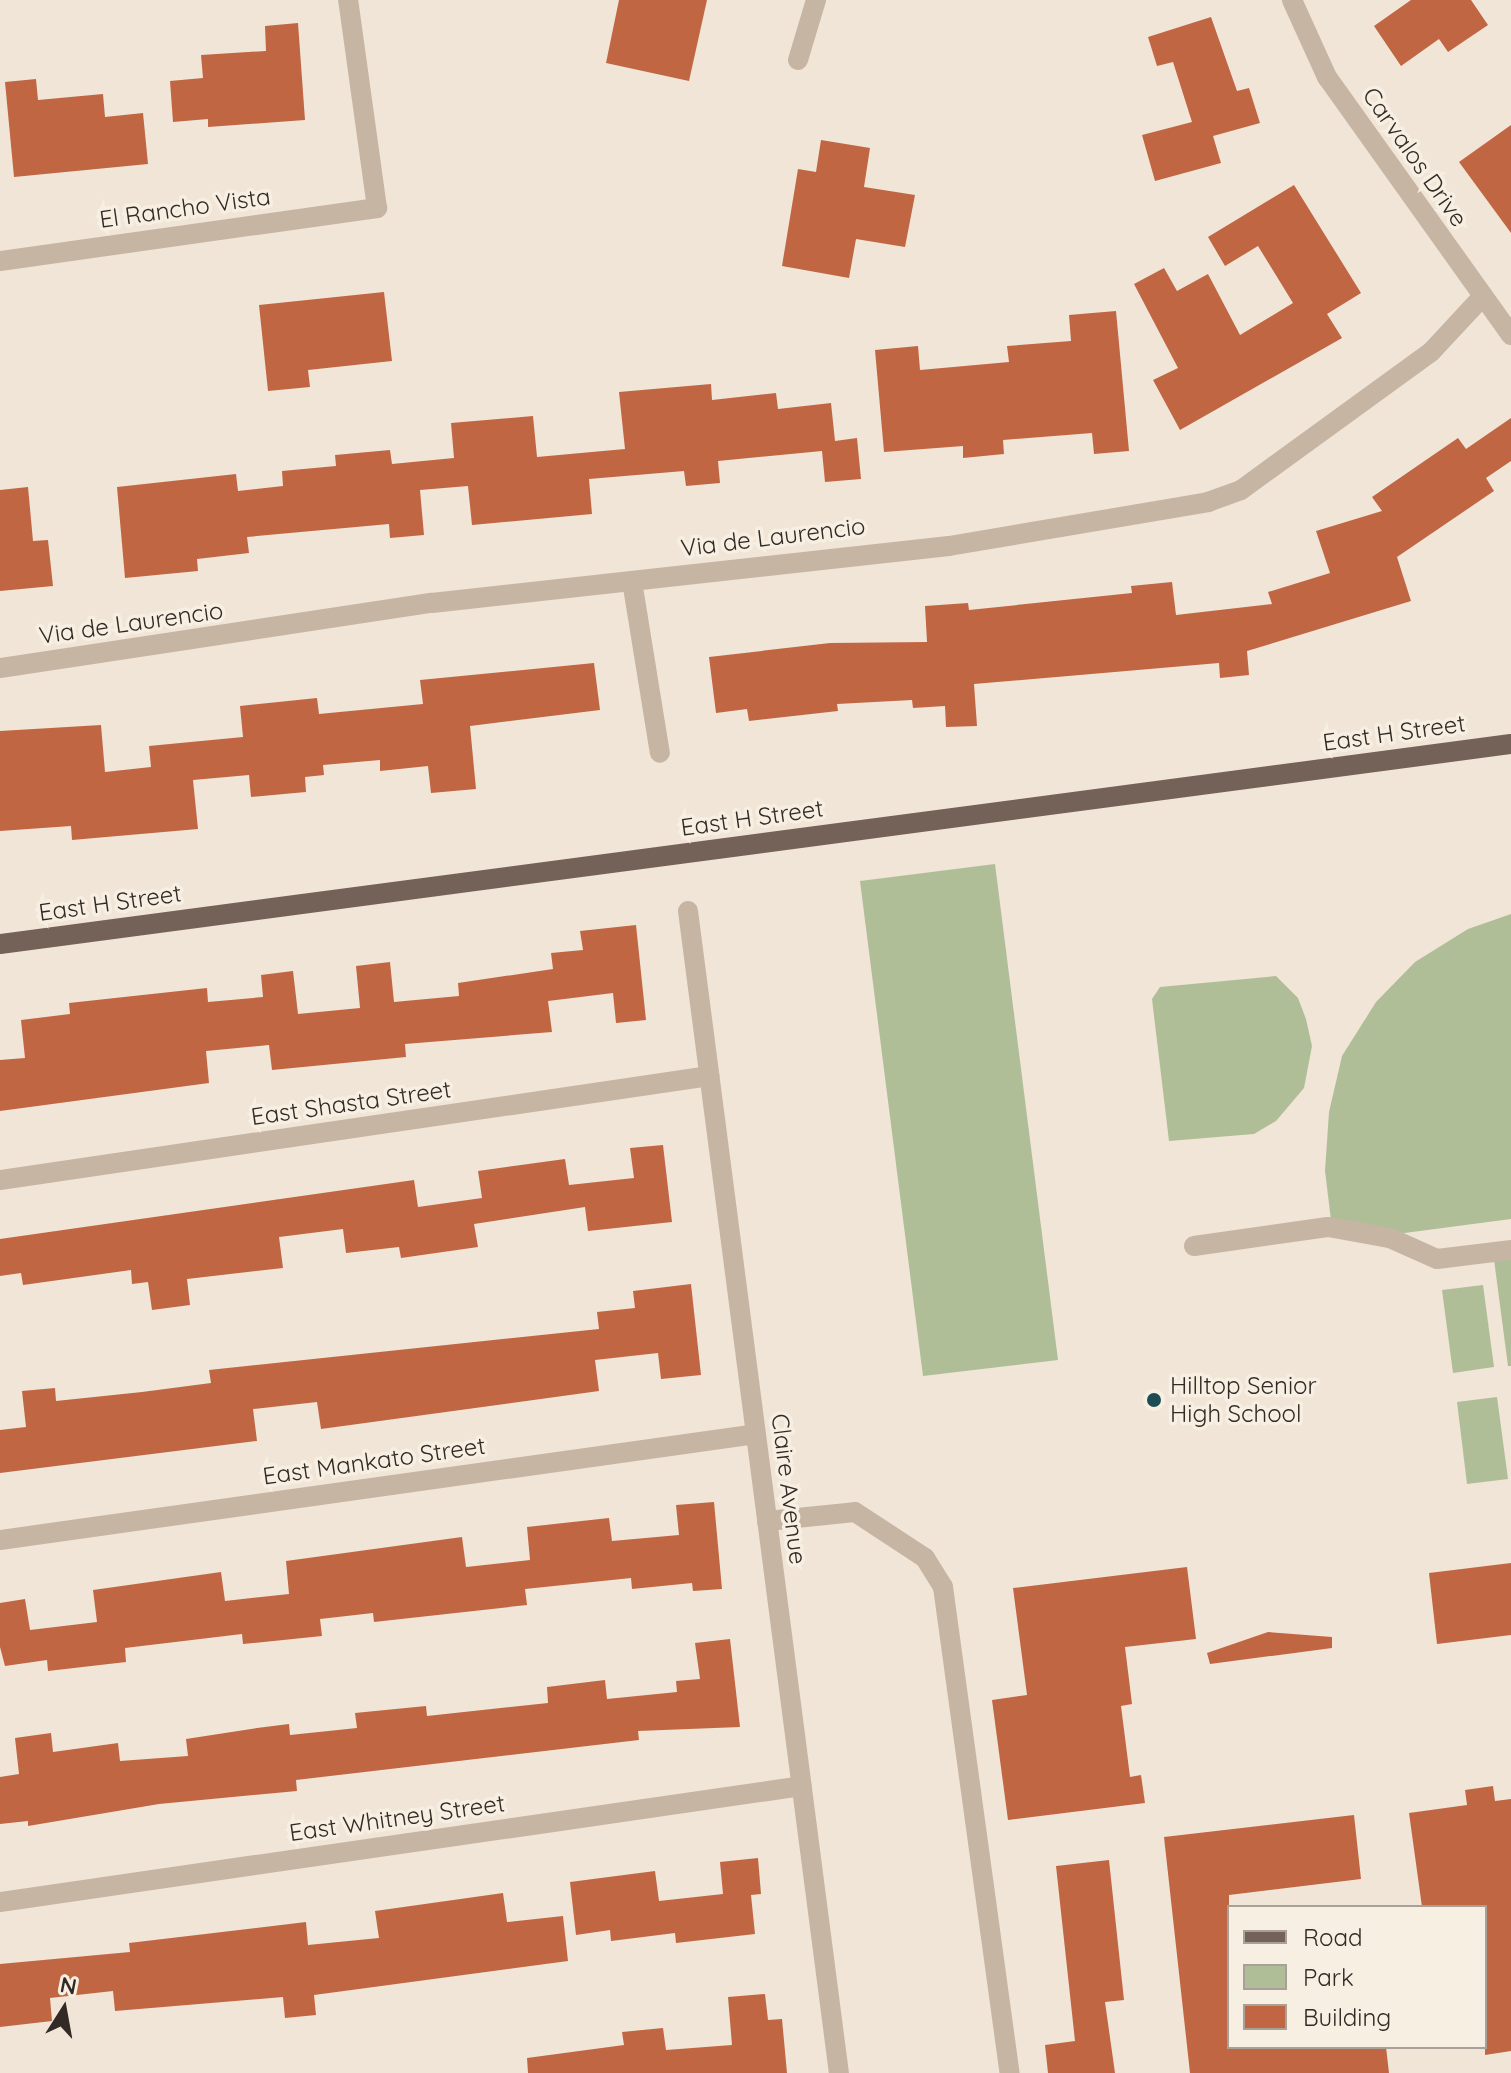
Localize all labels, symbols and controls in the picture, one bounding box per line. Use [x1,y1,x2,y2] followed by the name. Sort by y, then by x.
[1356,82,1474,232] street label: Carvalos Drive
[98,182,272,234] street label: El Rancho Vista
[679,511,867,563] street label: Via de Laurencio
[37,596,225,650] street label: Via de Laurencio
[1321,709,1467,757] street label: East H Street
[679,794,825,842] street label: East H Street
[37,879,183,927] street label: East H Street
[249,1075,453,1131] street label: East Shasta Street
[1170,1372,1317,1428] place label: Hilltop Senior High School
[1145,1391,1163,1409] marker: Hilltop Senior High School
[765,1412,813,1566] street label: Claire Avenue
[261,1431,487,1491] street label: East Mankato Street
[287,1789,507,1847] street label: East Whitney Street
[1227,1905,1487,2049] legend
[1303,1922,1363,1952] text: Road
[1303,1962,1354,1992] text: Park
[24,1969,104,2049] north arrow
[58,1970,79,2001] text: N
[1303,2002,1391,2032] text: Building

